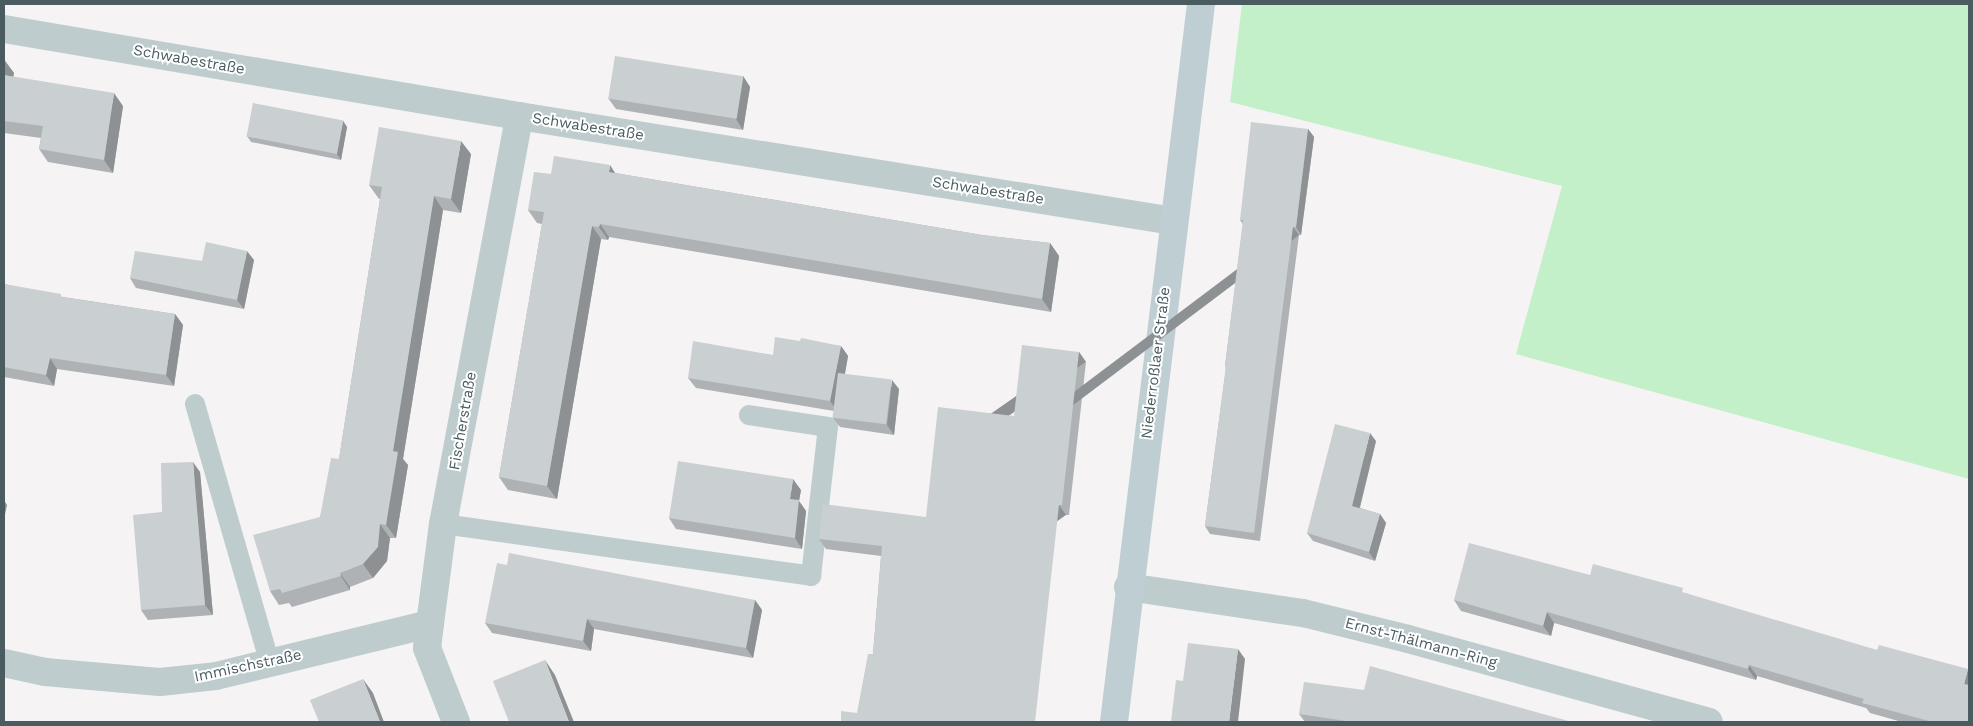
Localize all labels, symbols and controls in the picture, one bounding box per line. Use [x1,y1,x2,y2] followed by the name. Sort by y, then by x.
[132,41,246,79] street label: Schwabestraße
[531,109,645,145] street label: Schwabestraße
[931,173,1045,209] street label: Schwabestraße
[1138,286,1174,440] street label: Niederroßlaer Straße
[445,370,481,472] street label: Fischerstraße
[1343,614,1499,672] street label: Ernst-Thälmann-Ring
[193,646,303,686] street label: Immischstraße

